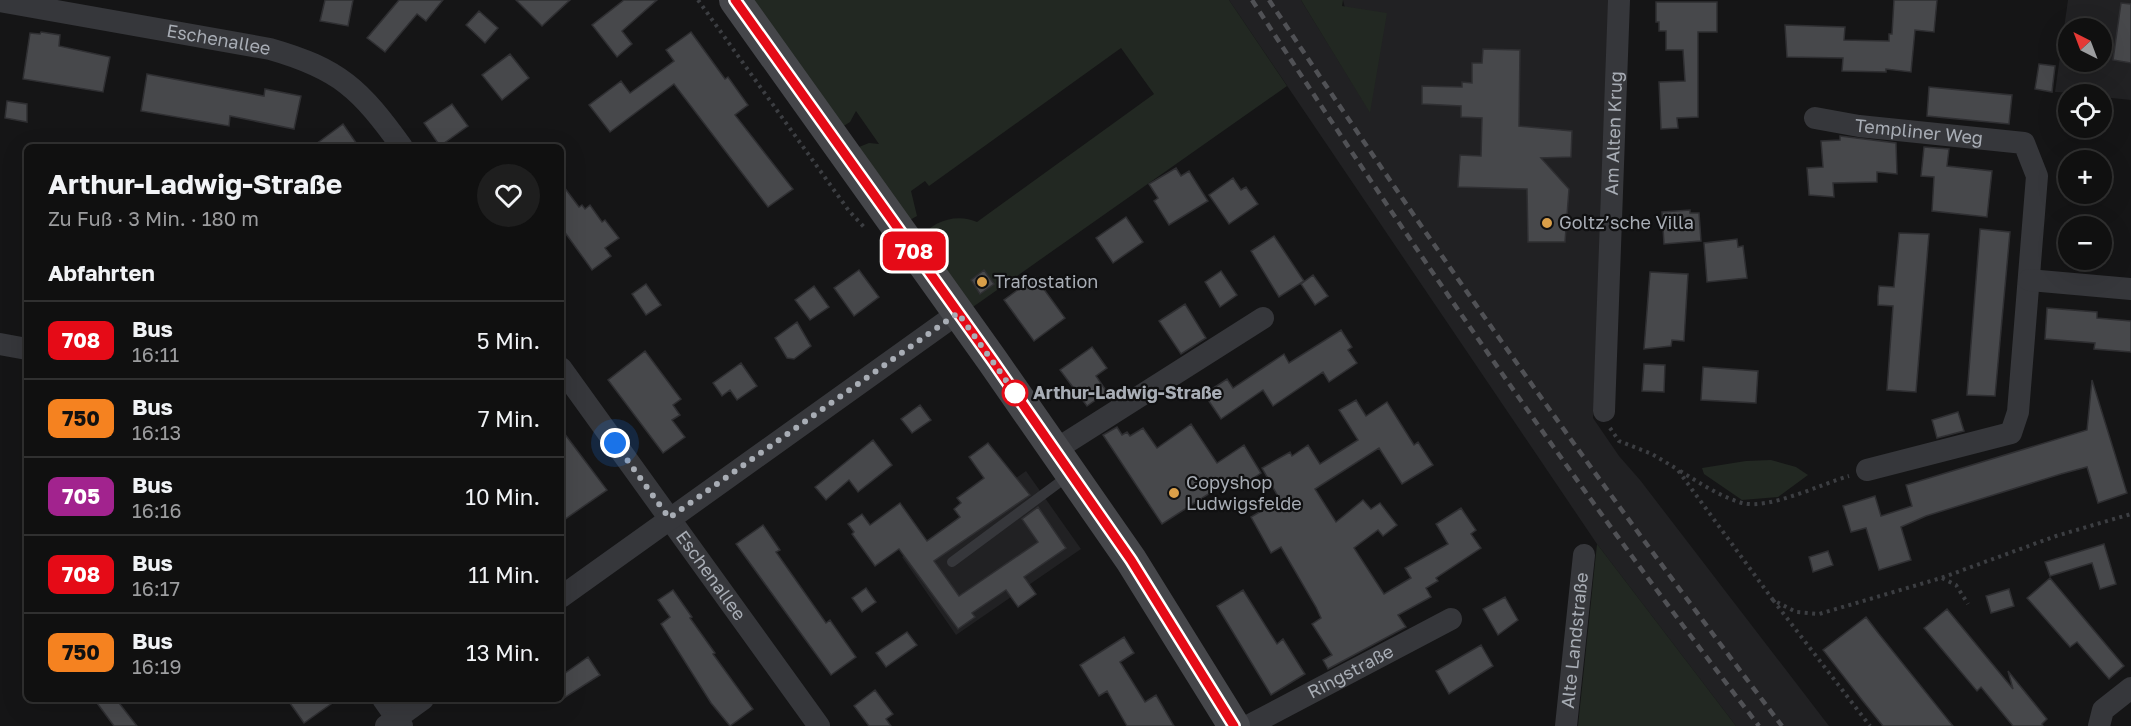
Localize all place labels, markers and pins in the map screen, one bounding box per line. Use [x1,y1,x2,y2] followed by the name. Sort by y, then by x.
[1559,211,1694,233] place label: Goltz’sche Villa
[1540,216,1554,230] marker: Goltz’sche Villa
[994,270,1098,292] place label: Trafostation
[975,275,989,289] marker: Trafostation
[1002,380,1028,406] marker: Arthur-Ladwig-Straße
[1033,381,1223,403] place label: Arthur-Ladwig-Straße
[1186,471,1302,514] place label: Copyshop Ludwigsfelde
[1167,486,1181,500] marker: Copyshop Ludwigsfelde

